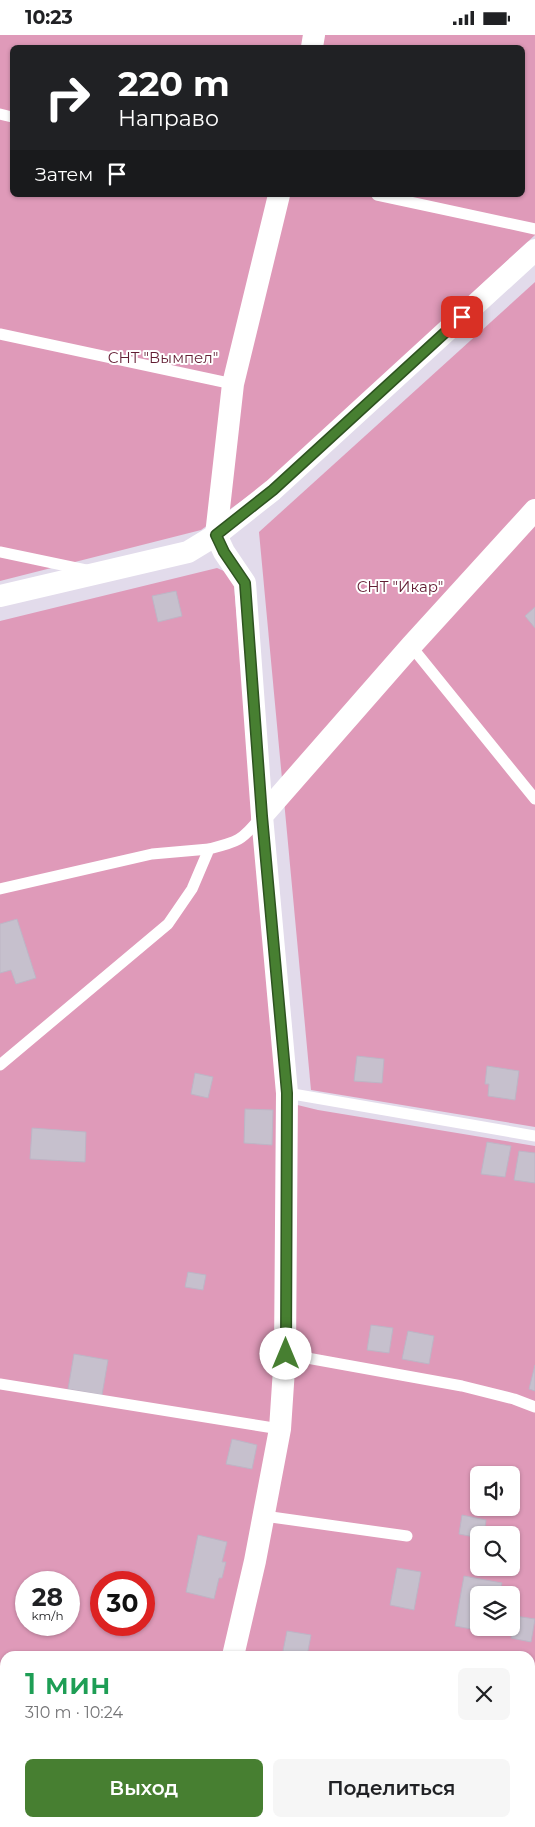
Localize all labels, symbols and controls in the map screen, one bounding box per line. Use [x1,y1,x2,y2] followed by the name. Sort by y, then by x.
[25,6,73,29] text: 10:23
[118,62,230,105] text: 220 m
[35,65,100,130] icon: right
[118,105,219,132] text: Направо
[103,160,131,188] icon: arrive
[35,163,93,186] text: Затем
[441,296,483,338] pin
[448,303,476,331] icon: arrive
[108,348,218,367] park label: СНТ "Вымпел"
[357,577,443,596] park label: СНТ "Икар"
[259,1327,311,1379] position arrow
[470,1466,520,1636] map controls
[470,1466,520,1516] button: sound
[470,1526,520,1576] button: search
[90,1571,155,1636] speed limit sign: 30
[32,1582,63,1612] text: 28
[470,1586,520,1636] button: layers
[31,1608,64,1623] text: km/h
[25,1665,111,1702] text: 1 мин
[458,1668,510,1720] button: close
[25,1703,123,1722] text: 310 m · 10:24
[25,1759,263,1817] button: Выход
[273,1759,510,1817] button: Поделиться

